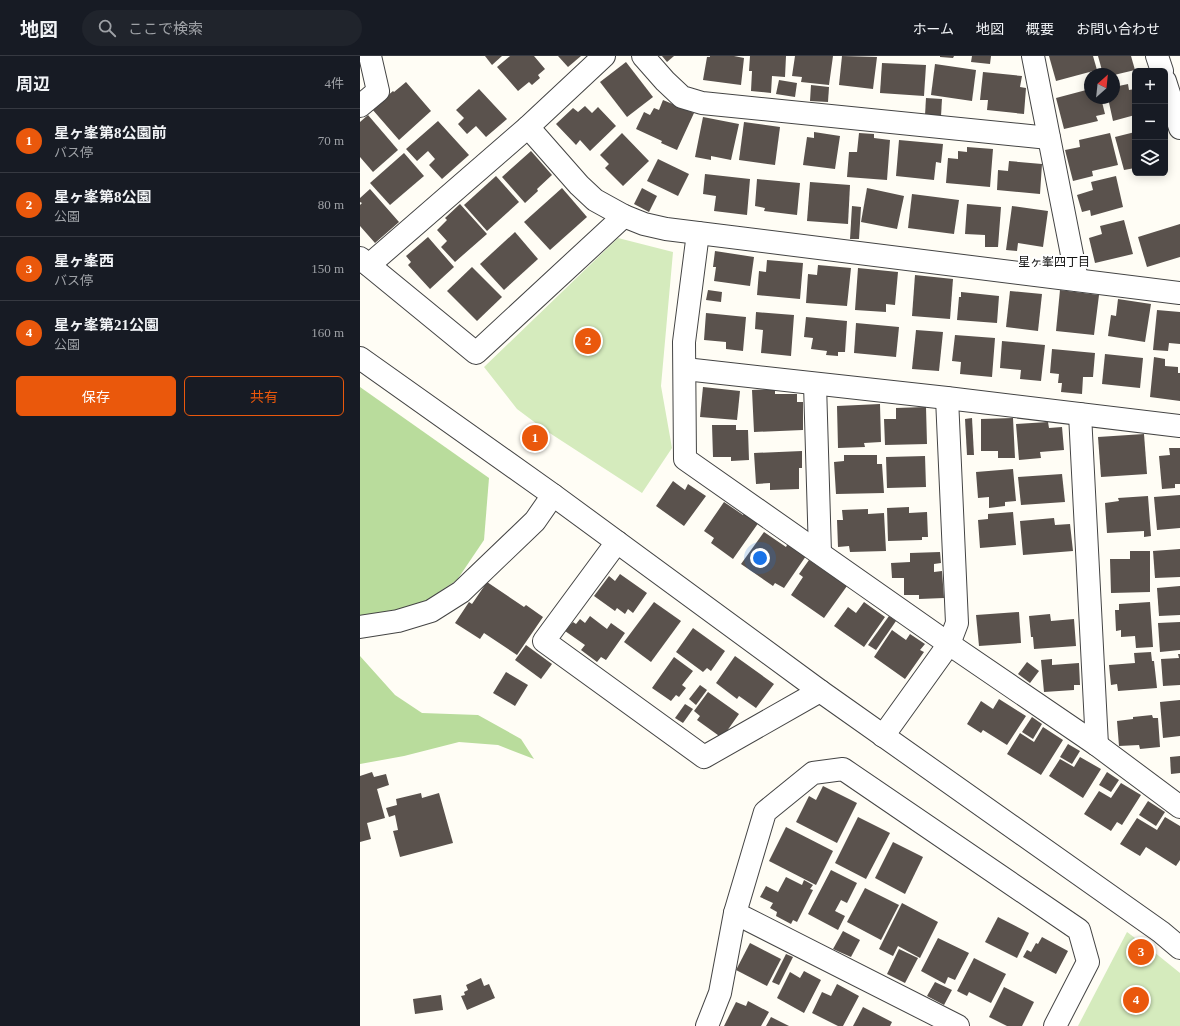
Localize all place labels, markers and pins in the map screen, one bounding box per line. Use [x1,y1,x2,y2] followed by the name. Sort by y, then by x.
[575,326,601,356] pin: 2
[522,423,548,453] pin: 1
[1128,937,1154,967] pin: 3
[1123,985,1149,1015] pin: 4

